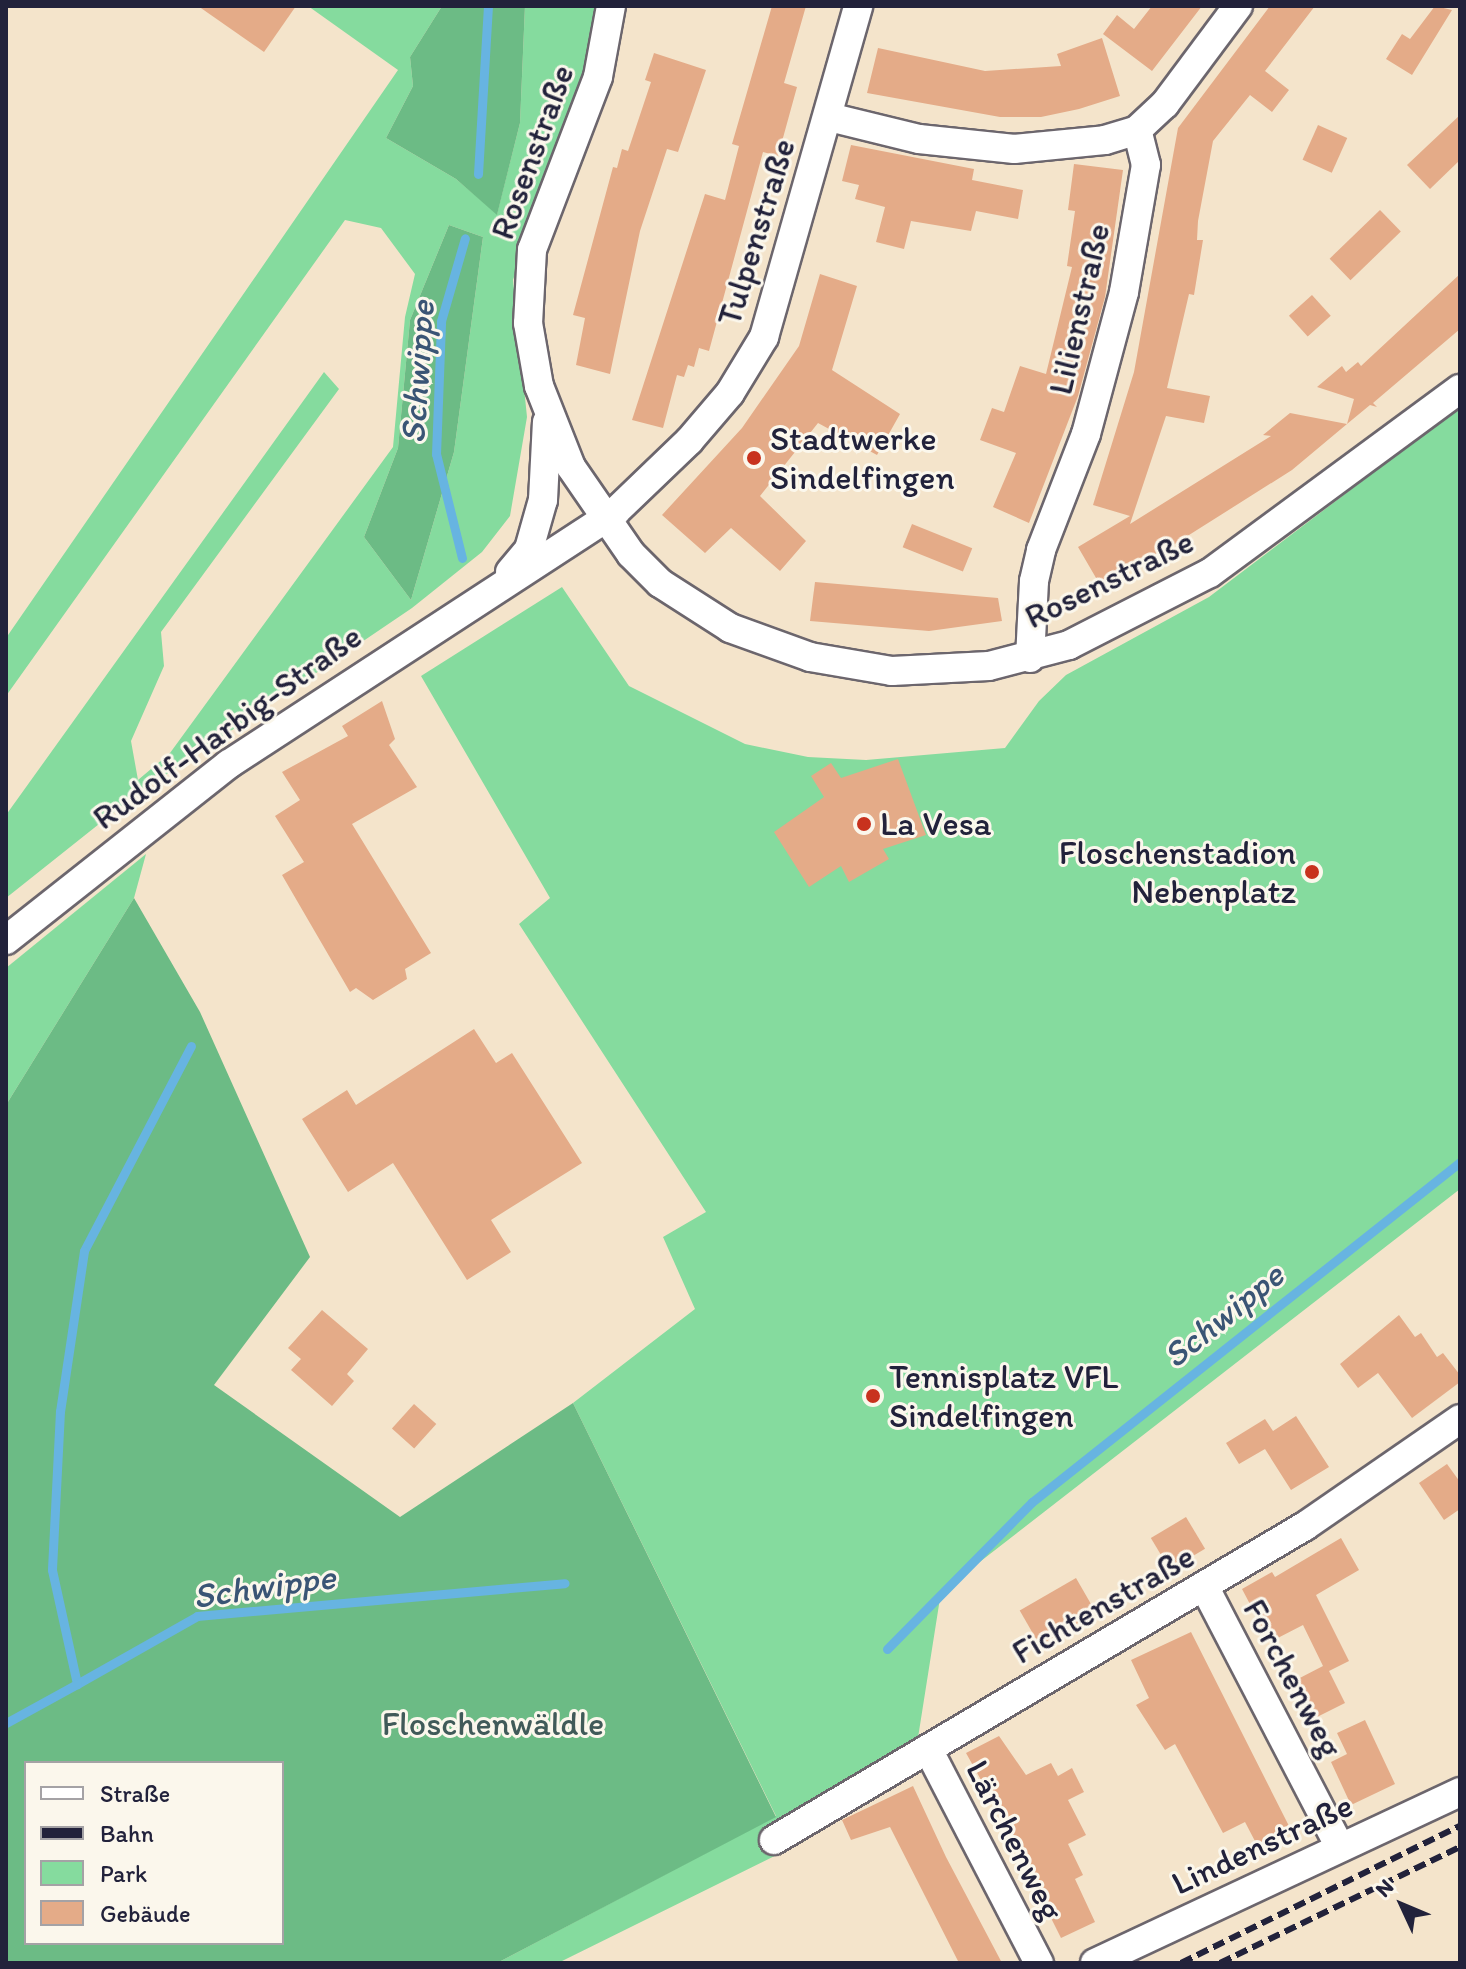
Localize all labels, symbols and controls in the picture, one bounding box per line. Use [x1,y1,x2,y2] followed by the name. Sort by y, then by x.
[482,59,582,245] street label: Rosenstraße
[708,134,804,330] street label: Tulpenstraße
[1040,219,1118,399] street label: Lilienstraße
[390,299,444,445] water label: Schwippe
[770,418,955,498] place label: Stadtwerke Sindelfingen
[745,449,763,467] marker: Stadtwerke Sindelfingen
[1018,521,1200,637] street label: Rosenstraße
[85,616,369,838] street label: Rudolf-Harbig-Straße
[880,804,989,844] place label: La Vesa
[855,815,873,833] marker: La Vesa
[1059,832,1296,912] place label: Floschenstadion Nebenplatz
[1303,863,1321,881] marker: Floschenstadion Nebenplatz
[1154,1253,1292,1377] water label: Schwippe
[889,1356,1119,1436] place label: Tennisplatz VFL Sindelfingen
[864,1387,882,1405] marker: Tennisplatz VFL Sindelfingen
[1005,1535,1201,1673] street label: Fichtenstraße
[190,1555,338,1617] water label: Schwippe
[1234,1592,1352,1764] street label: Forchenweg
[382,1704,604,1744] park label: Floschenwäldle
[957,1753,1073,1927] street label: Lärchenweg
[24,1761,284,1945] legend
[100,1779,170,1808] text: Straße
[1165,1784,1359,1904] street label: Lindenstraße
[100,1819,154,1848] text: Bahn
[100,1859,147,1888] text: Park
[1362,1865,1442,1945] north arrow
[1369,1873,1399,1903] text: N
[100,1899,191,1928] text: Gebäude

